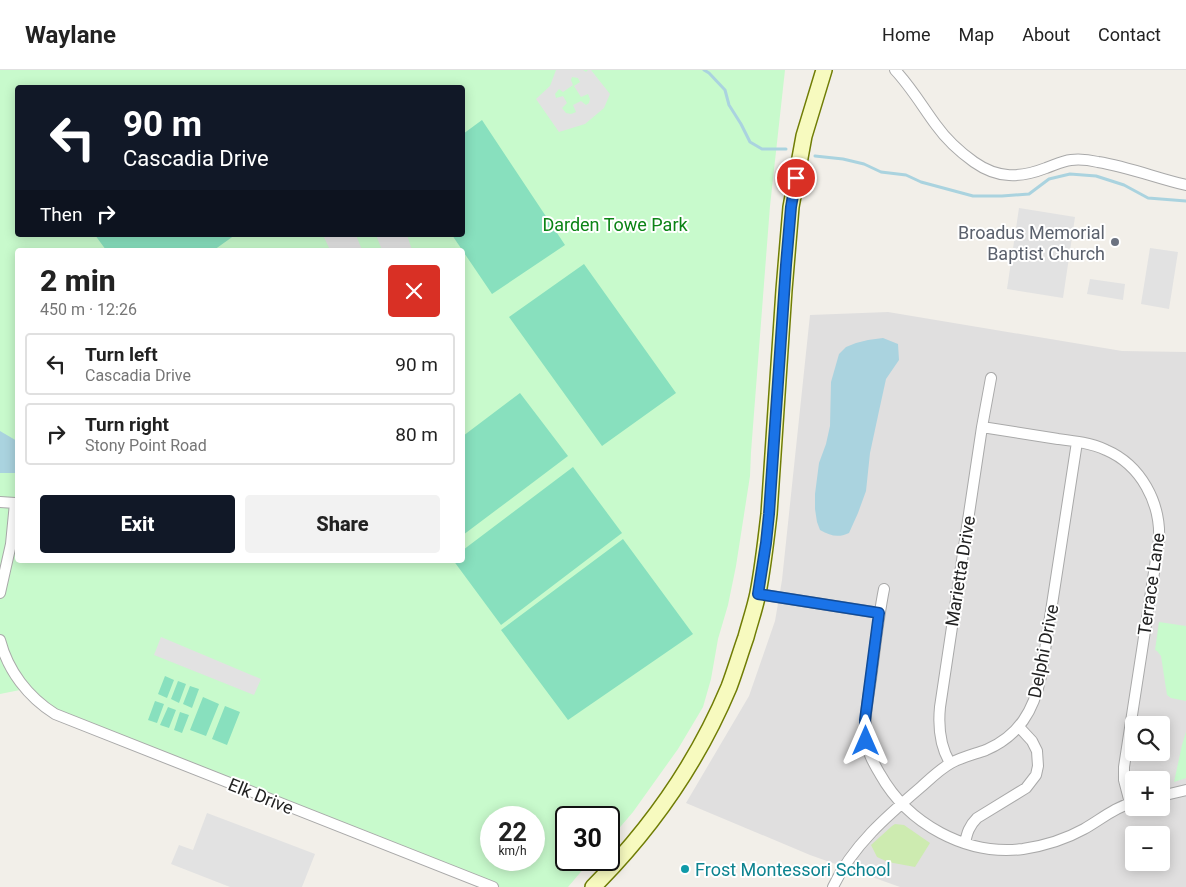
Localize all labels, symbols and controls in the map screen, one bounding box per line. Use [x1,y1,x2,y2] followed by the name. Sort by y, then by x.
[25,21,116,49] text: Waylane
[882,24,931,45] text: Home
[959,24,994,45] text: Map
[1022,24,1070,45] text: About
[1098,24,1161,45] text: Contact
[123,104,202,145] text: 90 m
[40,105,105,170] icon: left
[123,146,269,171] text: Cascadia Drive
[775,157,817,199] pin
[782,164,810,192] icon: arrive
[92,200,120,228] icon: right
[40,203,82,226] text: Then
[542,214,688,235] park label: Darden Towe Park
[958,222,1105,264] place label: Broadus Memorial Baptist Church
[1109,236,1121,248] marker: Broadus Memorial Baptist Church
[40,263,116,298] text: 2 min
[388,265,440,317] button: close
[40,300,137,319] text: 450 m · 12:26
[85,343,158,366] text: Turn left
[42,350,70,378] icon: left
[395,353,438,376] text: 90 m
[85,366,191,385] text: Cascadia Drive
[85,413,169,436] text: Turn right
[42,420,70,448] icon: right
[395,423,438,446] text: 80 m
[85,436,207,455] text: Stony Point Road
[40,495,235,553] button: Exit
[245,495,440,553] button: Share
[941,514,979,628] street label: Marietta Drive
[1133,531,1169,637] street label: Terrace Lane
[1024,602,1062,700] street label: Delphi Drive
[839,714,891,766] position arrow
[1125,716,1170,871] map controls
[1125,716,1170,761] button: search
[1125,771,1170,816] button: +
[225,773,297,819] street label: Elk Drive
[555,806,620,871] speed limit sign: 30
[498,818,527,847] text: 22
[1125,826,1170,871] button: −
[498,844,527,858] text: km/h
[695,859,891,880] place label: Frost Montessori School
[679,863,691,875] marker: Frost Montessori School

